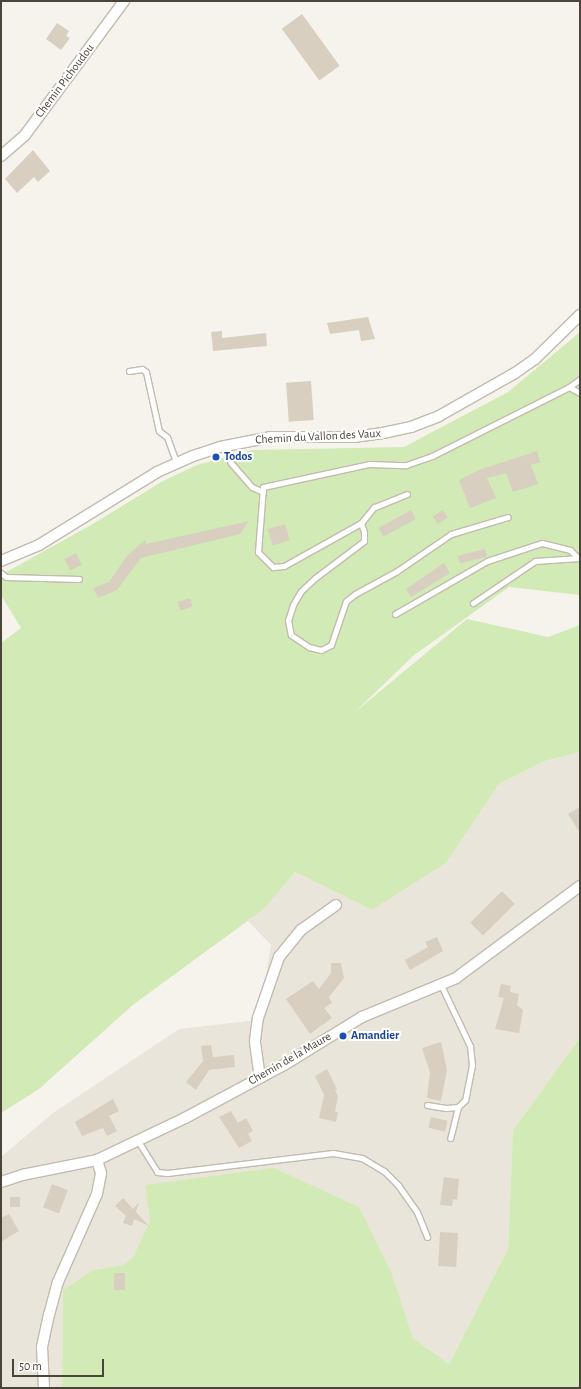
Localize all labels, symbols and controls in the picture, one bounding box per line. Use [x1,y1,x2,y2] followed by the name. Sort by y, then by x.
[32,41,98,121] street label: Chemin Pichoudou
[255,427,381,447] street label: Chemin du Vallon des Vaux
[224,450,252,464] place label: Todos
[211,452,221,462] marker: Todos
[246,1029,334,1089] street label: Chemin de la Maure
[351,1029,399,1043] place label: Amandier
[338,1031,348,1041] marker: Amandier
[14,1351,106,1377] scale bar
[19,1360,42,1372] text: 50 m

